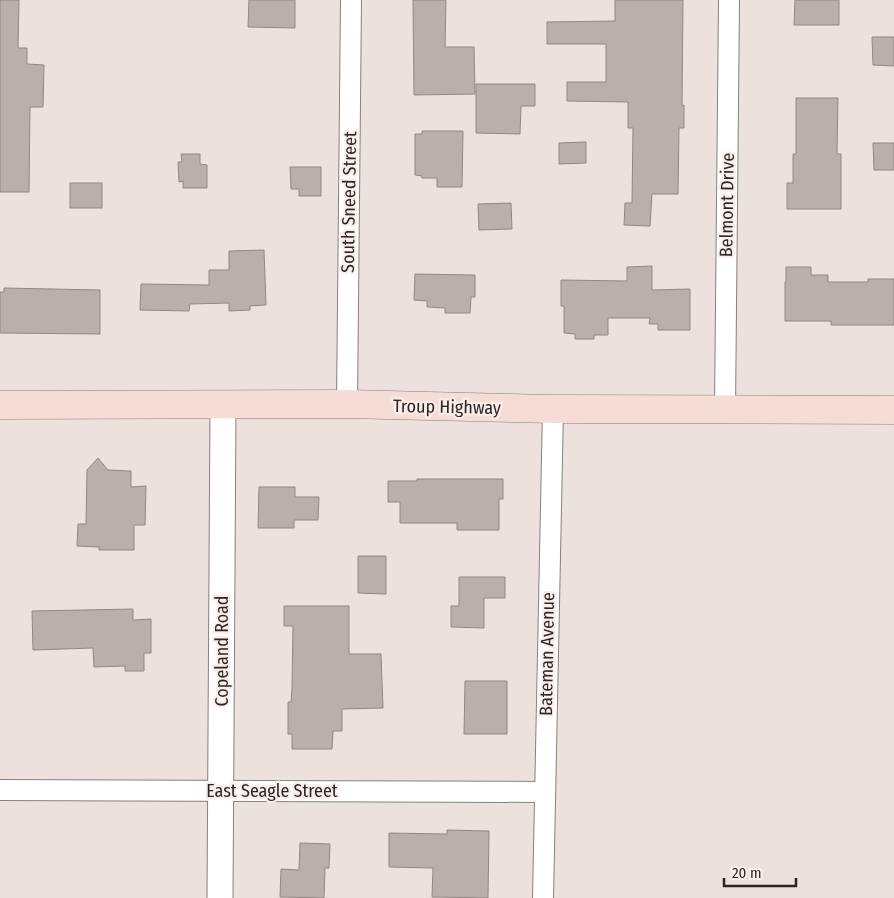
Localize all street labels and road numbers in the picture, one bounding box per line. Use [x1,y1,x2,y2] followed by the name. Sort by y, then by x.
[337,131,361,273] street label: South Sneed Street
[715,152,739,257] street label: Belmont Drive
[393,395,501,419] street label: Troup Highway
[535,592,559,716] street label: Bateman Avenue
[211,596,233,706] street label: Copeland Road
[206,780,338,802] street label: East Seagle Street

